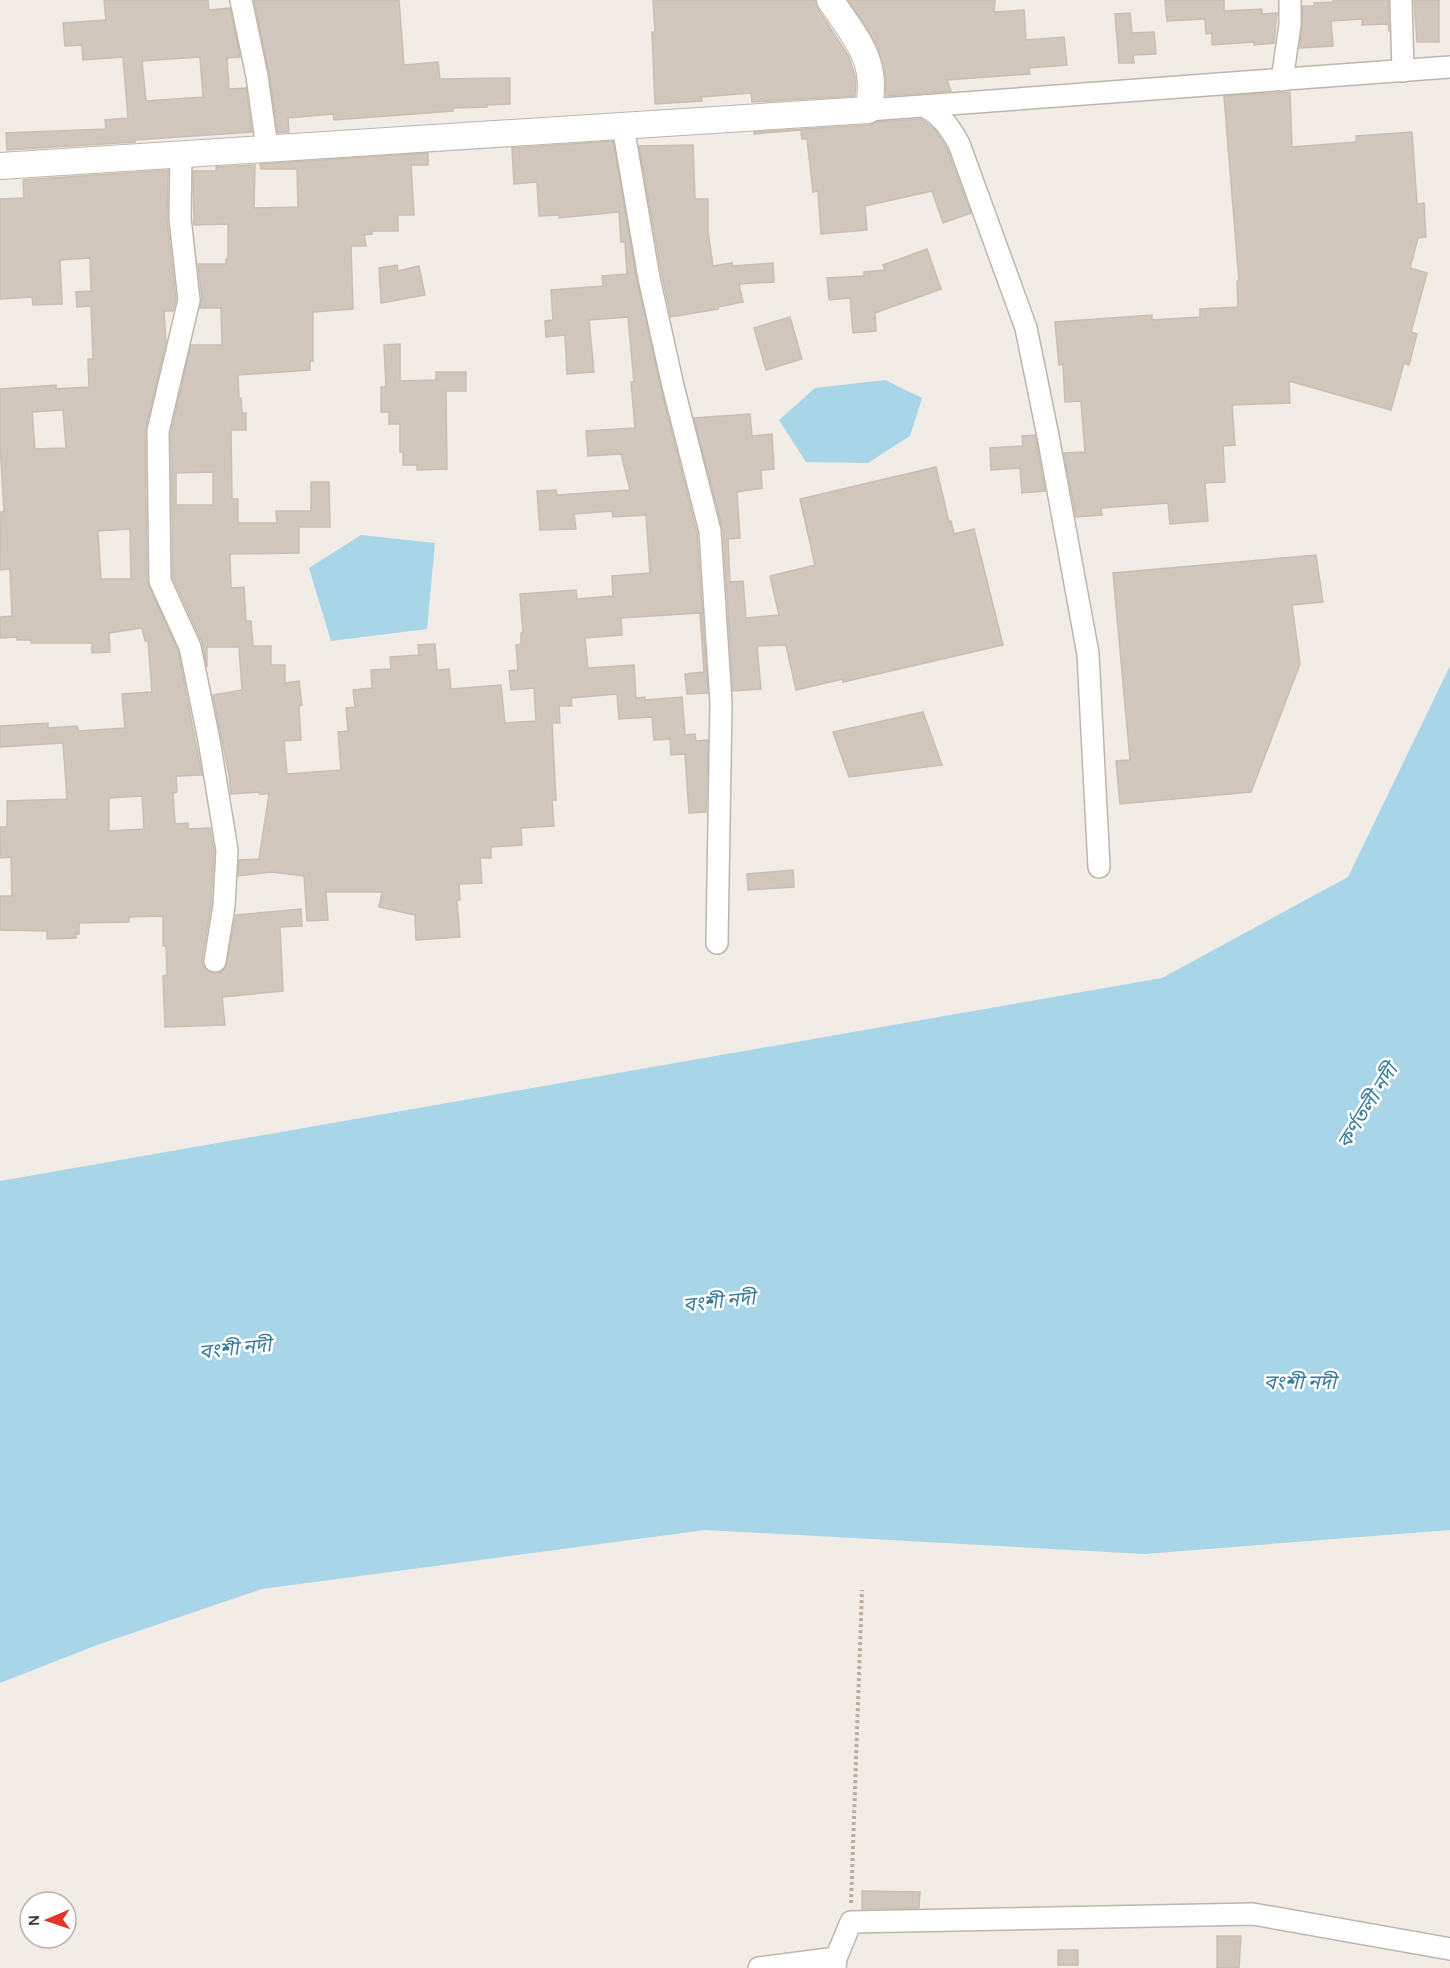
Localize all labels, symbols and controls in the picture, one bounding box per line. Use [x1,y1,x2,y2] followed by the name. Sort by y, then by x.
[1332,1056,1404,1153] water label: কর্ণতলী নদী
[682,1285,760,1317] water label: বংশী নদী
[198,1332,276,1364] water label: বংশী নদী
[1264,1370,1340,1394] water label: বংশী নদী
[18,1890,78,1950] north arrow
[24,1914,43,1927] text: N

